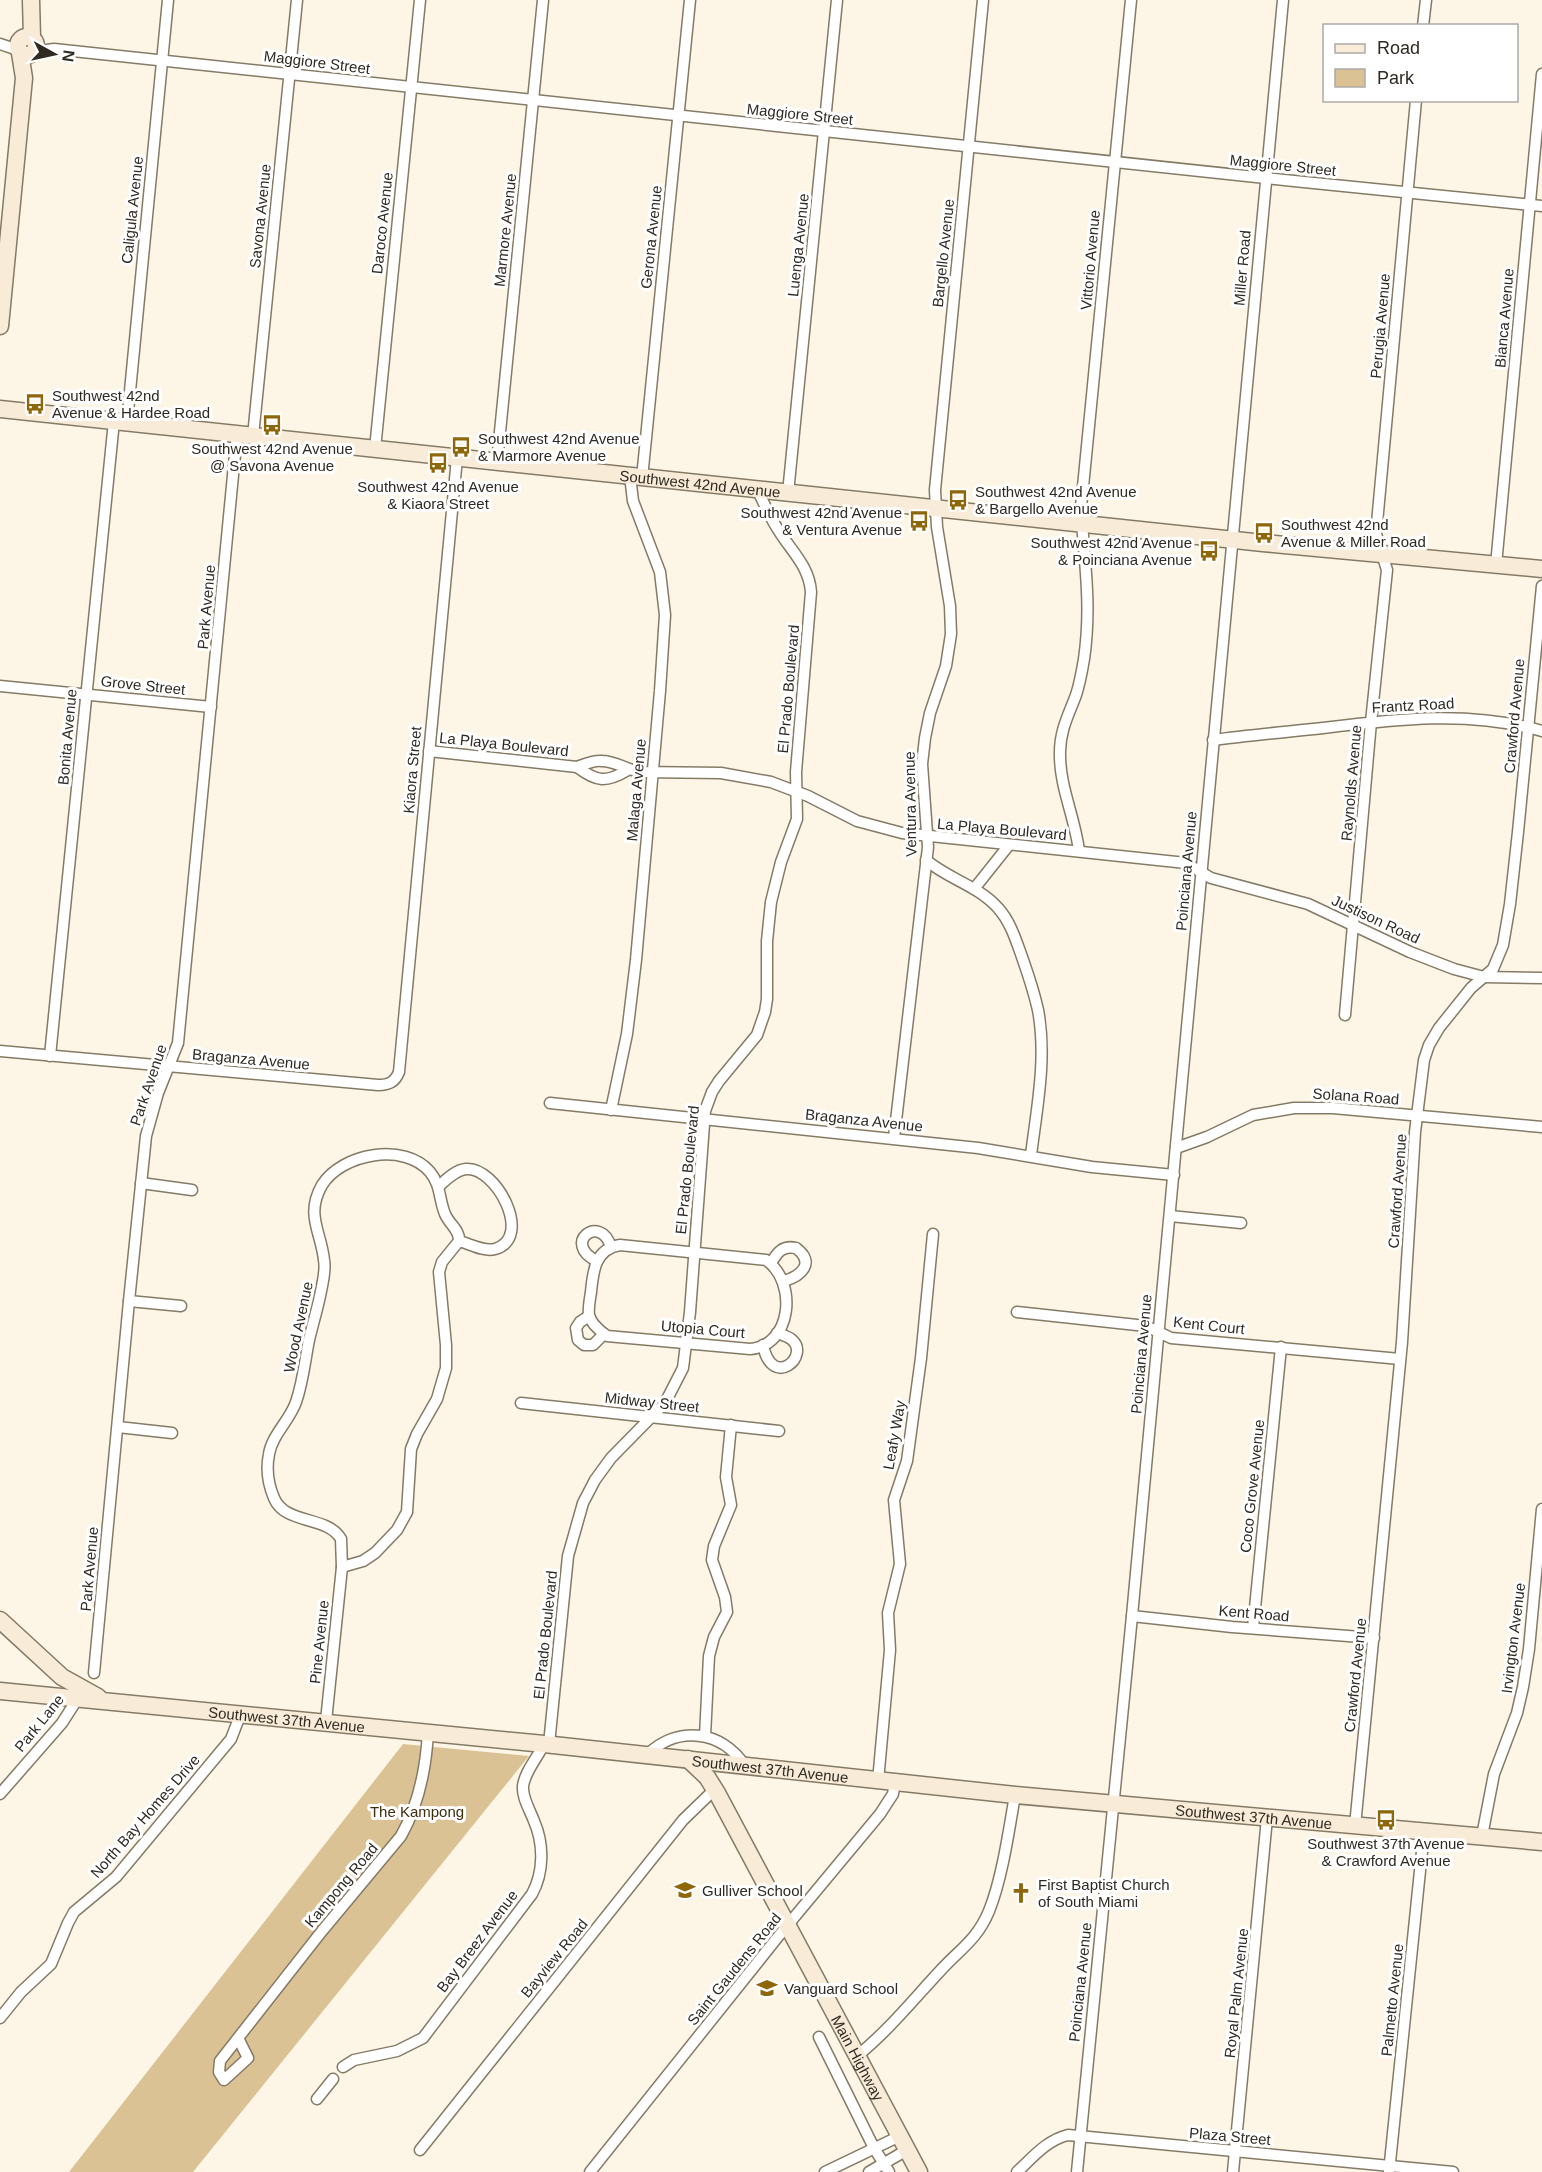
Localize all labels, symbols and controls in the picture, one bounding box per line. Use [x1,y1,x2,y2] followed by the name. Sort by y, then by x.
[24,24,84,84] north arrow
[1323,24,1518,102] legend
[1377,38,1420,58] text: Road
[263,47,372,77] street label: Maggiore Street
[59,49,78,63] text: N
[1377,68,1415,88] text: Park
[746,100,855,128] street label: Maggiore Street
[1229,151,1338,179] street label: Maggiore Street
[118,155,146,265] street label: Caligula Avenue
[246,163,274,269] street label: Savona Avenue
[368,171,396,275] street label: Daroco Avenue
[491,172,519,288] street label: Marmore Avenue
[637,184,665,290] street label: Gerona Avenue
[784,192,812,298] street label: Luenga Avenue
[929,198,957,308] street label: Bargello Avenue
[1077,209,1103,311] street label: Vittorio Avenue
[1230,229,1254,307] street label: Miller Road
[1491,268,1517,368] street label: Bianca Avenue
[1367,273,1393,379] street label: Perugia Avenue
[52,387,210,421] place label: Southwest 42nd Avenue & Hardee Road
[23,392,47,416] bus stop icon: Southwest 42nd Avenue & Hardee Road
[260,413,284,437] bus stop icon: Southwest 42nd Avenue @ Savona Avenue
[478,430,640,464] place label: Southwest 42nd Avenue & Marmore Avenue
[449,435,473,459] bus stop icon: Southwest 42nd Avenue & Marmore Avenue
[191,440,353,474] place label: Southwest 42nd Avenue @ Savona Avenue
[426,451,450,475] bus stop icon: Southwest 42nd Avenue & Kiaora Street
[619,466,781,500] street label: Southwest 42nd Avenue
[357,478,519,512] place label: Southwest 42nd Avenue & Kiaora Street
[975,483,1137,517] place label: Southwest 42nd Avenue & Bargello Avenue
[946,488,970,512] bus stop icon: Southwest 42nd Avenue & Bargello Avenue
[740,504,902,538] place label: Southwest 42nd Avenue & Ventura Avenue
[907,509,931,533] bus stop icon: Southwest 42nd Avenue & Ventura Avenue
[1281,516,1426,550] place label: Southwest 42nd Avenue & Miller Road
[1252,521,1276,545] bus stop icon: Southwest 42nd Avenue & Miller Road
[1030,534,1192,568] place label: Southwest 42nd Avenue & Poinciana Avenue
[1197,539,1221,563] bus stop icon: Southwest 42nd Avenue & Poinciana Avenue
[194,564,218,650] street label: Park Avenue
[774,624,802,754] street label: El Prado Boulevard
[1501,658,1527,774] street label: Crawford Avenue
[100,672,187,698] street label: Grove Street
[54,688,80,786] street label: Bonita Avenue
[1371,694,1455,716] street label: Frantz Road
[1337,724,1365,842] street label: Raynolds Avenue
[400,725,424,814] street label: Kiaora Street
[438,729,570,759] street label: La Playa Boulevard
[623,738,649,842] street label: Malaga Avenue
[901,751,919,857] street label: Ventura Avenue
[1172,811,1200,931] street label: Poinciana Avenue
[936,815,1068,843] street label: La Playa Boulevard
[1329,891,1423,947] street label: Justison Road
[126,1042,170,1128] street label: Park Avenue
[191,1045,311,1073] street label: Braganza Avenue
[1312,1084,1400,1108] street label: Solana Road
[672,1105,702,1235] street label: El Prado Boulevard
[804,1105,924,1135] street label: Braganza Avenue
[1385,1133,1409,1249] street label: Crawford Avenue
[280,1280,316,1374] street label: Wood Avenue
[1127,1294,1155,1414] street label: Poinciana Avenue
[1172,1313,1246,1337] street label: Kent Court
[660,1317,747,1341] street label: Utopia Court
[604,1389,701,1416] street label: Midway Street
[880,1398,909,1471] street label: Leafy Way
[1237,1418,1267,1554] street label: Coco Grove Avenue
[77,1526,101,1612] street label: Park Avenue
[530,1570,560,1700] street label: El Prado Boulevard
[1498,1582,1528,1694] street label: Irvington Avenue
[306,1599,332,1685] street label: Pine Avenue
[1218,1601,1290,1625] street label: Kent Road
[1341,1617,1369,1733] street label: Crawford Avenue
[11,1691,67,1755] street label: Park Lane
[207,1703,366,1735] street label: Southwest 37th Avenue
[87,1751,203,1881] street label: North Bay Homes Drive
[691,1752,849,1785] street label: Southwest 37th Avenue
[1175,1801,1333,1832] street label: Southwest 37th Avenue
[370,1803,464,1820] park label: The Kampong
[1374,1808,1398,1832] bus stop icon: Southwest 37th Avenue & Crawford Avenue
[1307,1835,1465,1869] place label: Southwest 37th Avenue & Crawford Avenue
[301,1840,381,1930] street label: Kampong Road
[1038,1876,1170,1910] place label: First Baptist Church of South Miami
[673,1878,697,1902] school or university icon: Gulliver School
[1009,1881,1033,1905] church icon: First Baptist Church of South Miami
[702,1882,803,1899] place label: Gulliver School
[433,1887,521,1995] street label: Bay Breez Avenue
[684,1910,784,2028] street label: Saint Gaudens Road
[517,1915,591,2001] street label: Bayview Road
[1065,1922,1095,2042] street label: Poinciana Avenue
[1221,1927,1251,2059] street label: Royal Palm Avenue
[1378,1943,1406,2057] street label: Palmetto Avenue
[755,1976,779,2000] school or university icon: Vanguard School
[784,1980,898,1997] place label: Vanguard School
[828,2012,888,2104] street label: Main Highway
[1189,2124,1272,2148] street label: Plaza Street

